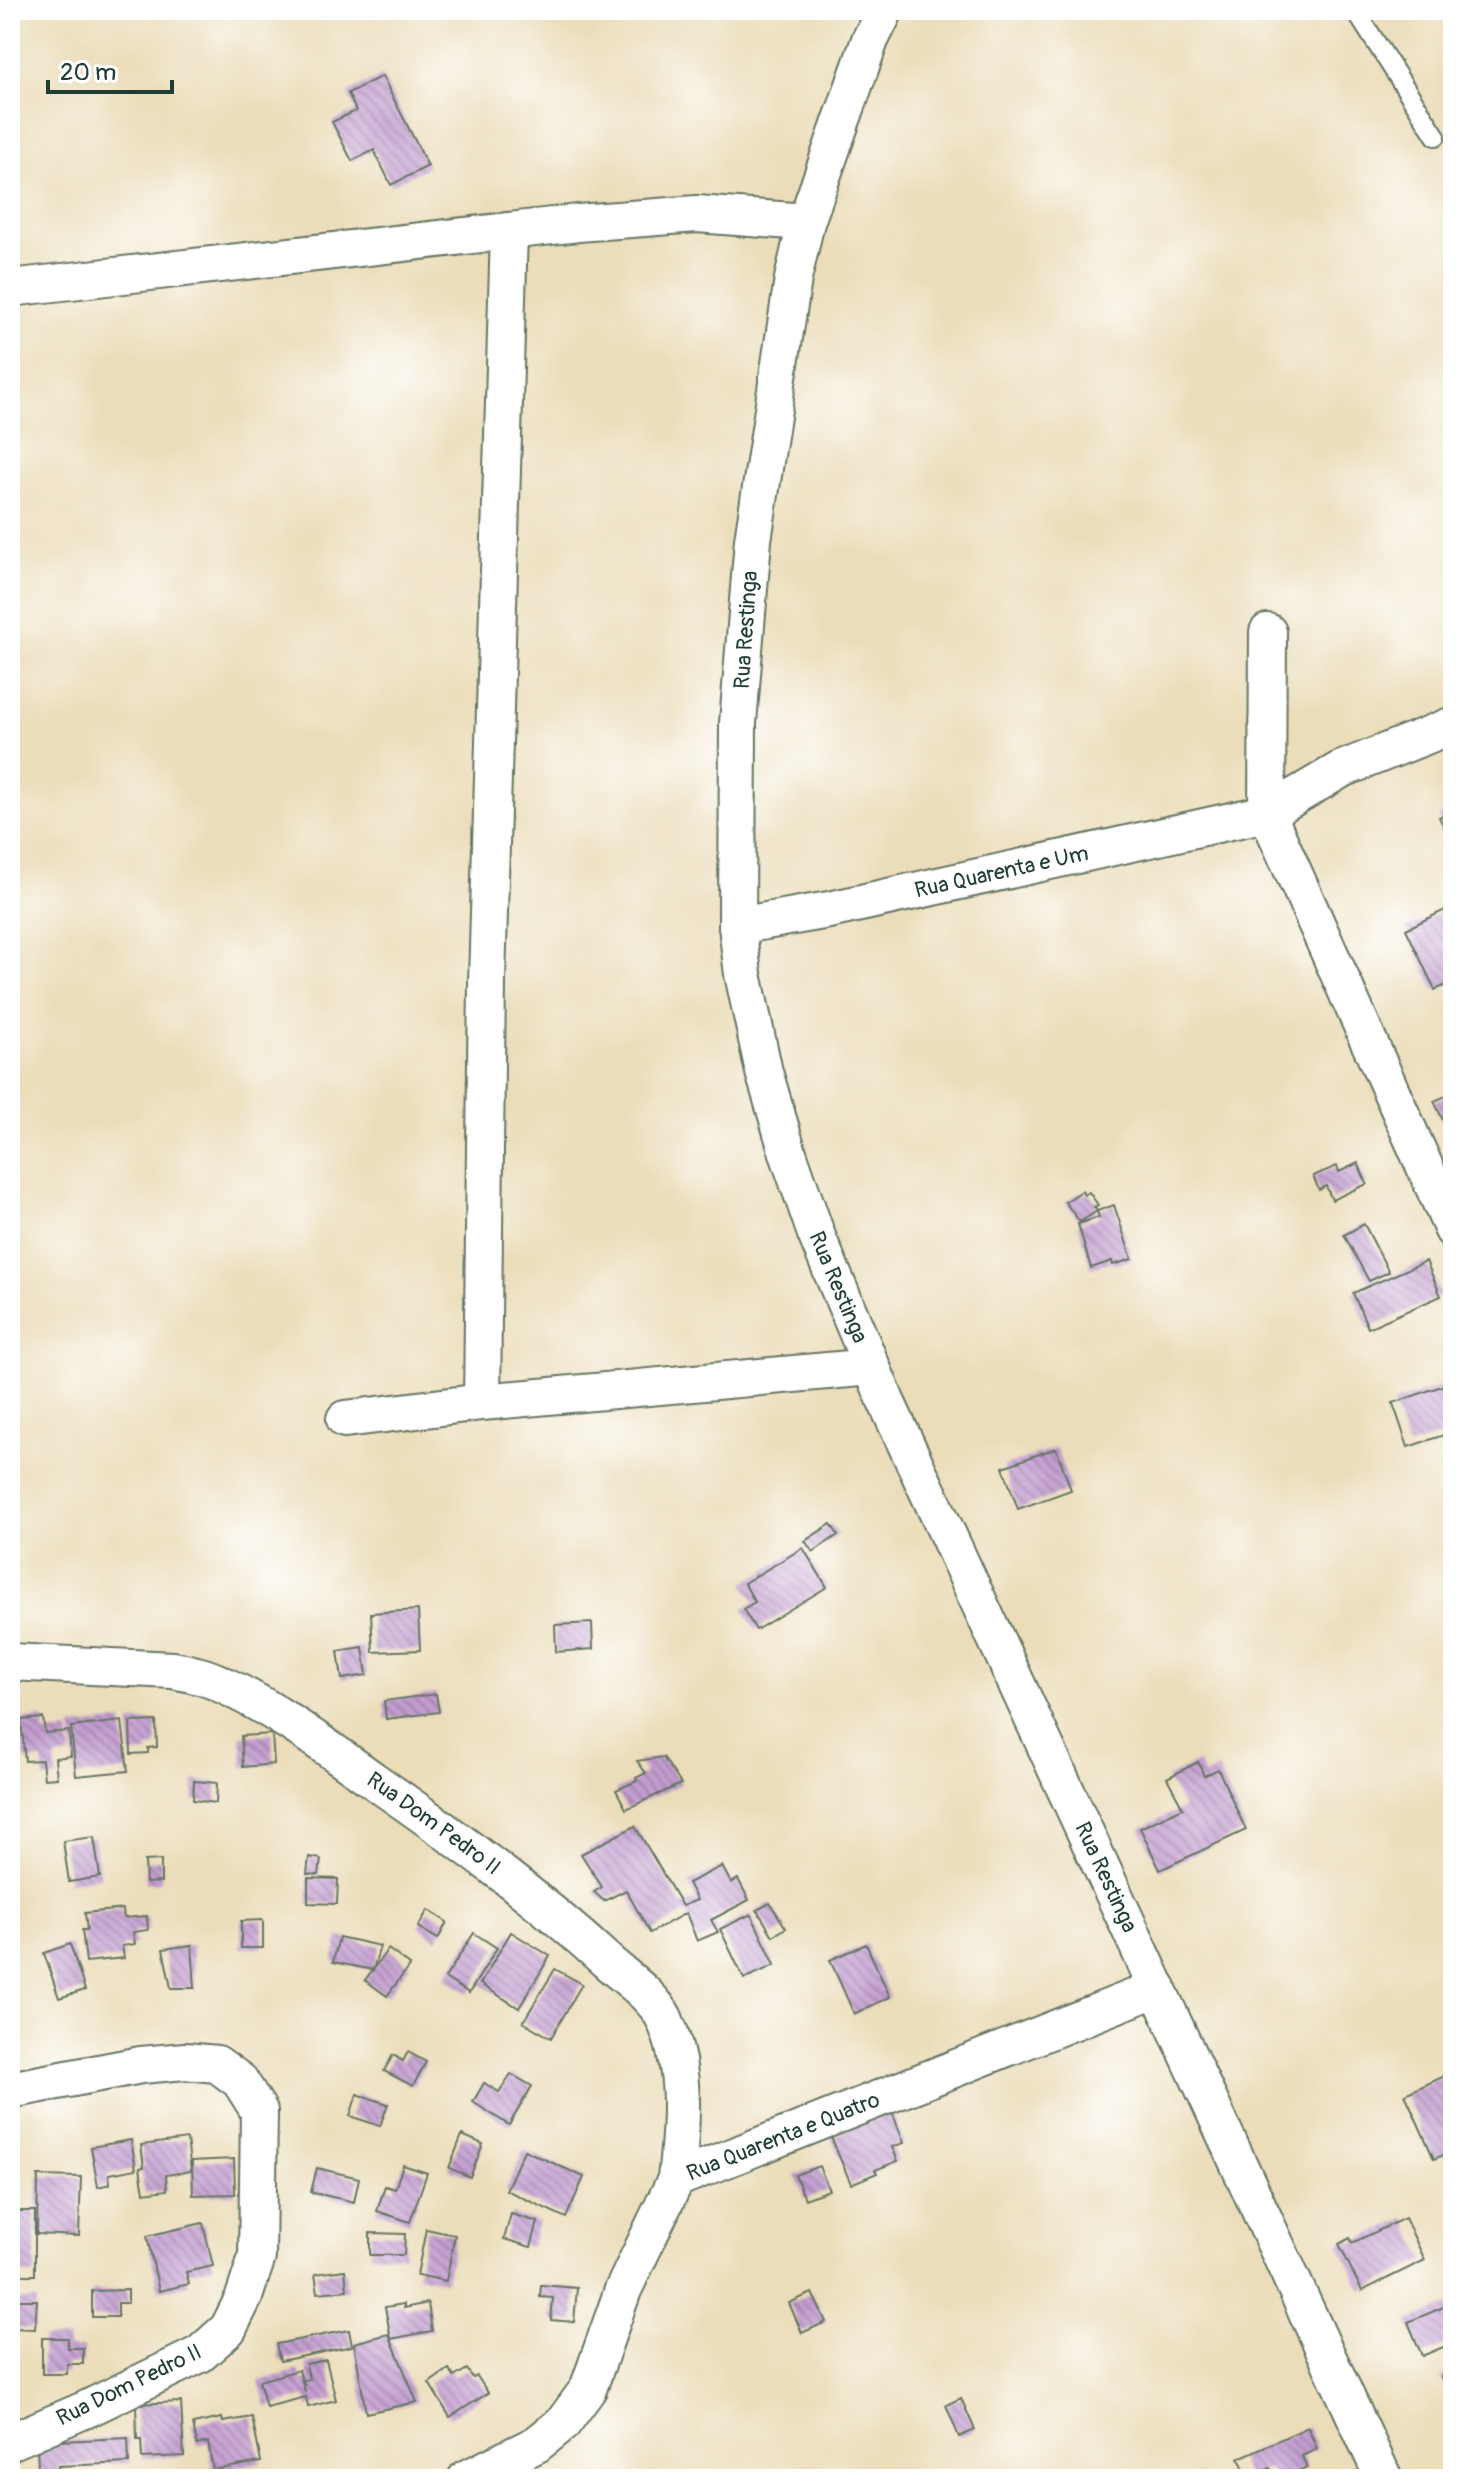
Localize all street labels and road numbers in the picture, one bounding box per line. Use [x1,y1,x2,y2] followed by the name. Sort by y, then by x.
[728,570,764,690] street label: Rua Restinga
[912,839,1091,905] street label: Rua Quarenta e Um
[802,1227,874,1347] street label: Rua Restinga
[361,1766,506,1881] street label: Rua Dom Pedro II
[1068,1817,1144,1937] street label: Rua Restinga
[682,2086,884,2187] street label: Rua Quarenta e Quatro
[52,2338,206,2432] street label: Rua Dom Pedro II

